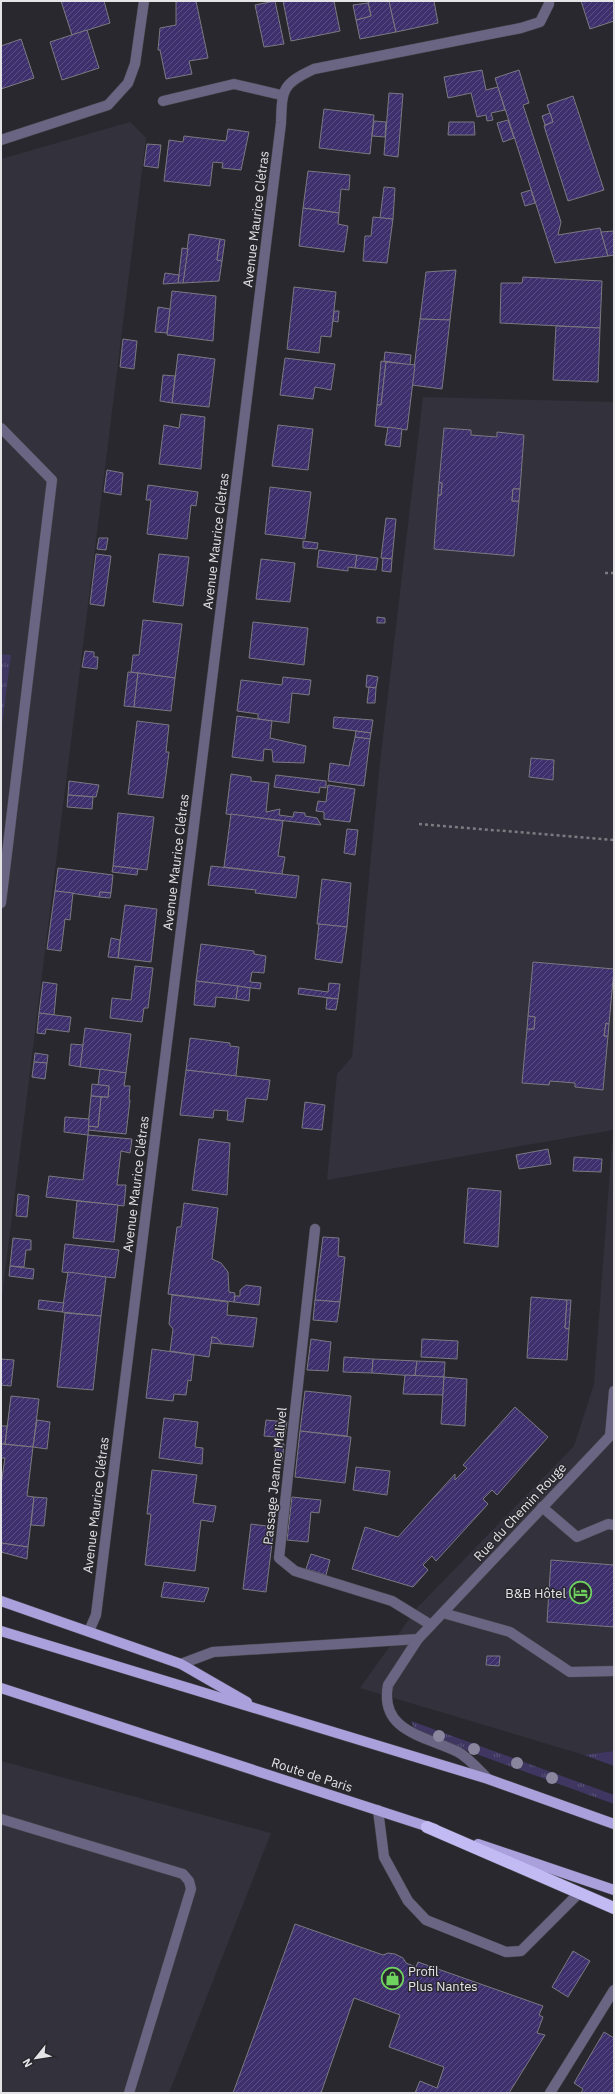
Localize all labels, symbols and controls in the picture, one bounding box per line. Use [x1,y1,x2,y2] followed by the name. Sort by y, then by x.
[239,150,273,288] street label: Avenue Maurice Clétras
[199,472,233,610] street label: Avenue Maurice Clétras
[159,793,193,931] street label: Avenue Maurice Clétras
[119,1115,153,1253] street label: Avenue Maurice Clétras
[259,1406,291,1546] street label: Passage Jeanne Malivel
[79,1436,113,1574] street label: Avenue Maurice Clétras
[470,1459,570,1565] street label: Rue du Chemin Rouge
[568,1580,594,1606] hotel icon: B&B Hôtel
[505,1585,566,1602] place label: B&B Hôtel
[269,1754,355,1796] street label: Route de Paris
[408,1963,478,1995] place label: Profil Plus Nantes
[379,1965,405,1991] shop icon: Profil Plus Nantes
[16,2038,56,2078] north arrow
[19,2056,35,2070] text: N

